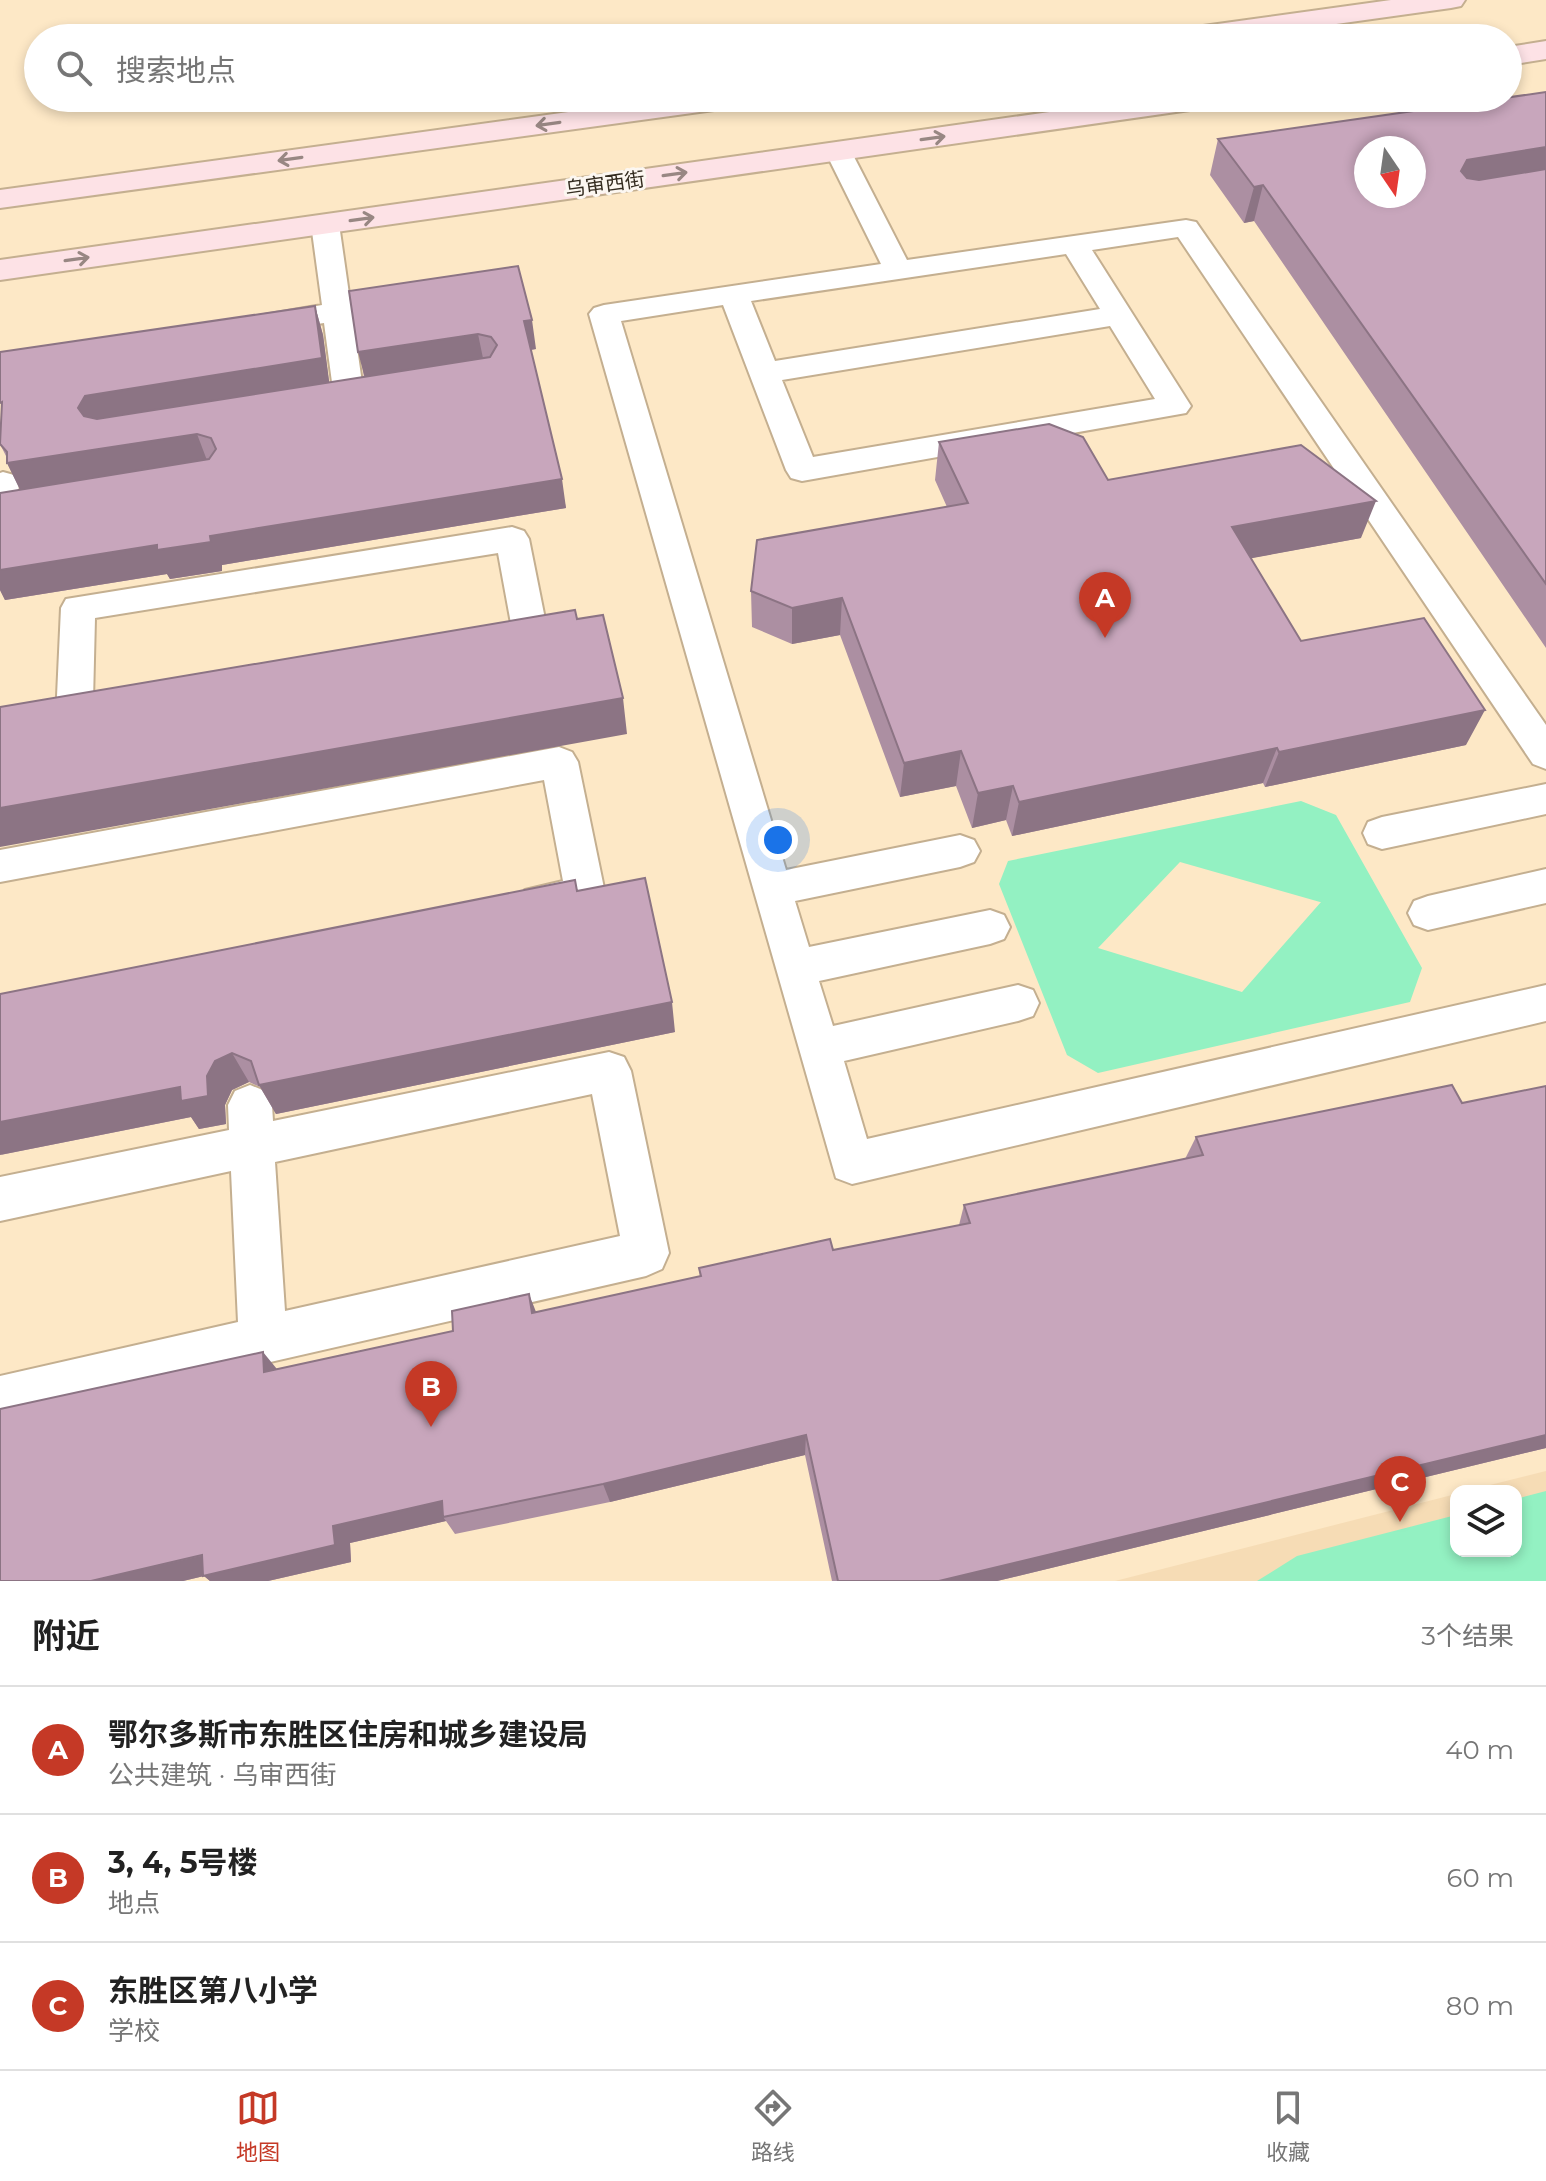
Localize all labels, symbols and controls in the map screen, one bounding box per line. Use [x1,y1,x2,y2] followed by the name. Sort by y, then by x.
[24,24,1522,112] search box
[52,46,96,90] icon: search
[116,52,236,89] text: 搜索地点
[536,117,561,132] one-way arrow
[920,130,945,145] one-way arrow
[1354,136,1426,208] north arrow
[278,152,303,167] one-way arrow
[662,166,687,181] one-way arrow
[564,167,646,201] street label: 乌审西街
[349,211,375,226] one-way arrow
[64,251,89,266] one-way arrow
[1079,572,1131,638] pin: A
[758,820,798,860] your location
[405,1361,457,1427] pin: B
[1374,1456,1426,1522] pin: C
[1450,1485,1522,1557] map controls
[1450,1485,1522,1557] button: layers
[32,1615,100,1657] text: 附近
[1421,1620,1514,1652] text: 3个结果
[108,1716,588,1753] text: 鄂尔多斯市东胜区住房和城乡建设局
[48,1734,68,1766] text: A
[1445,1734,1514,1766] text: 40 m
[108,1759,336,1791] text: 公共建筑 · 乌审西街
[108,1844,258,1881] text: 3, 4, 5号楼
[48,1862,68,1894] text: B
[1447,1862,1514,1894] text: 60 m
[108,1887,160,1919] text: 地点
[108,1972,318,2009] text: 东胜区第八小学
[49,1990,67,2022] text: C
[1446,1990,1514,2022] text: 80 m
[108,2015,160,2047] text: 学校
[236,2086,280,2166] tab: 地图
[751,2086,795,2166] tab: 路线
[1266,2086,1310,2166] tab: 收藏

